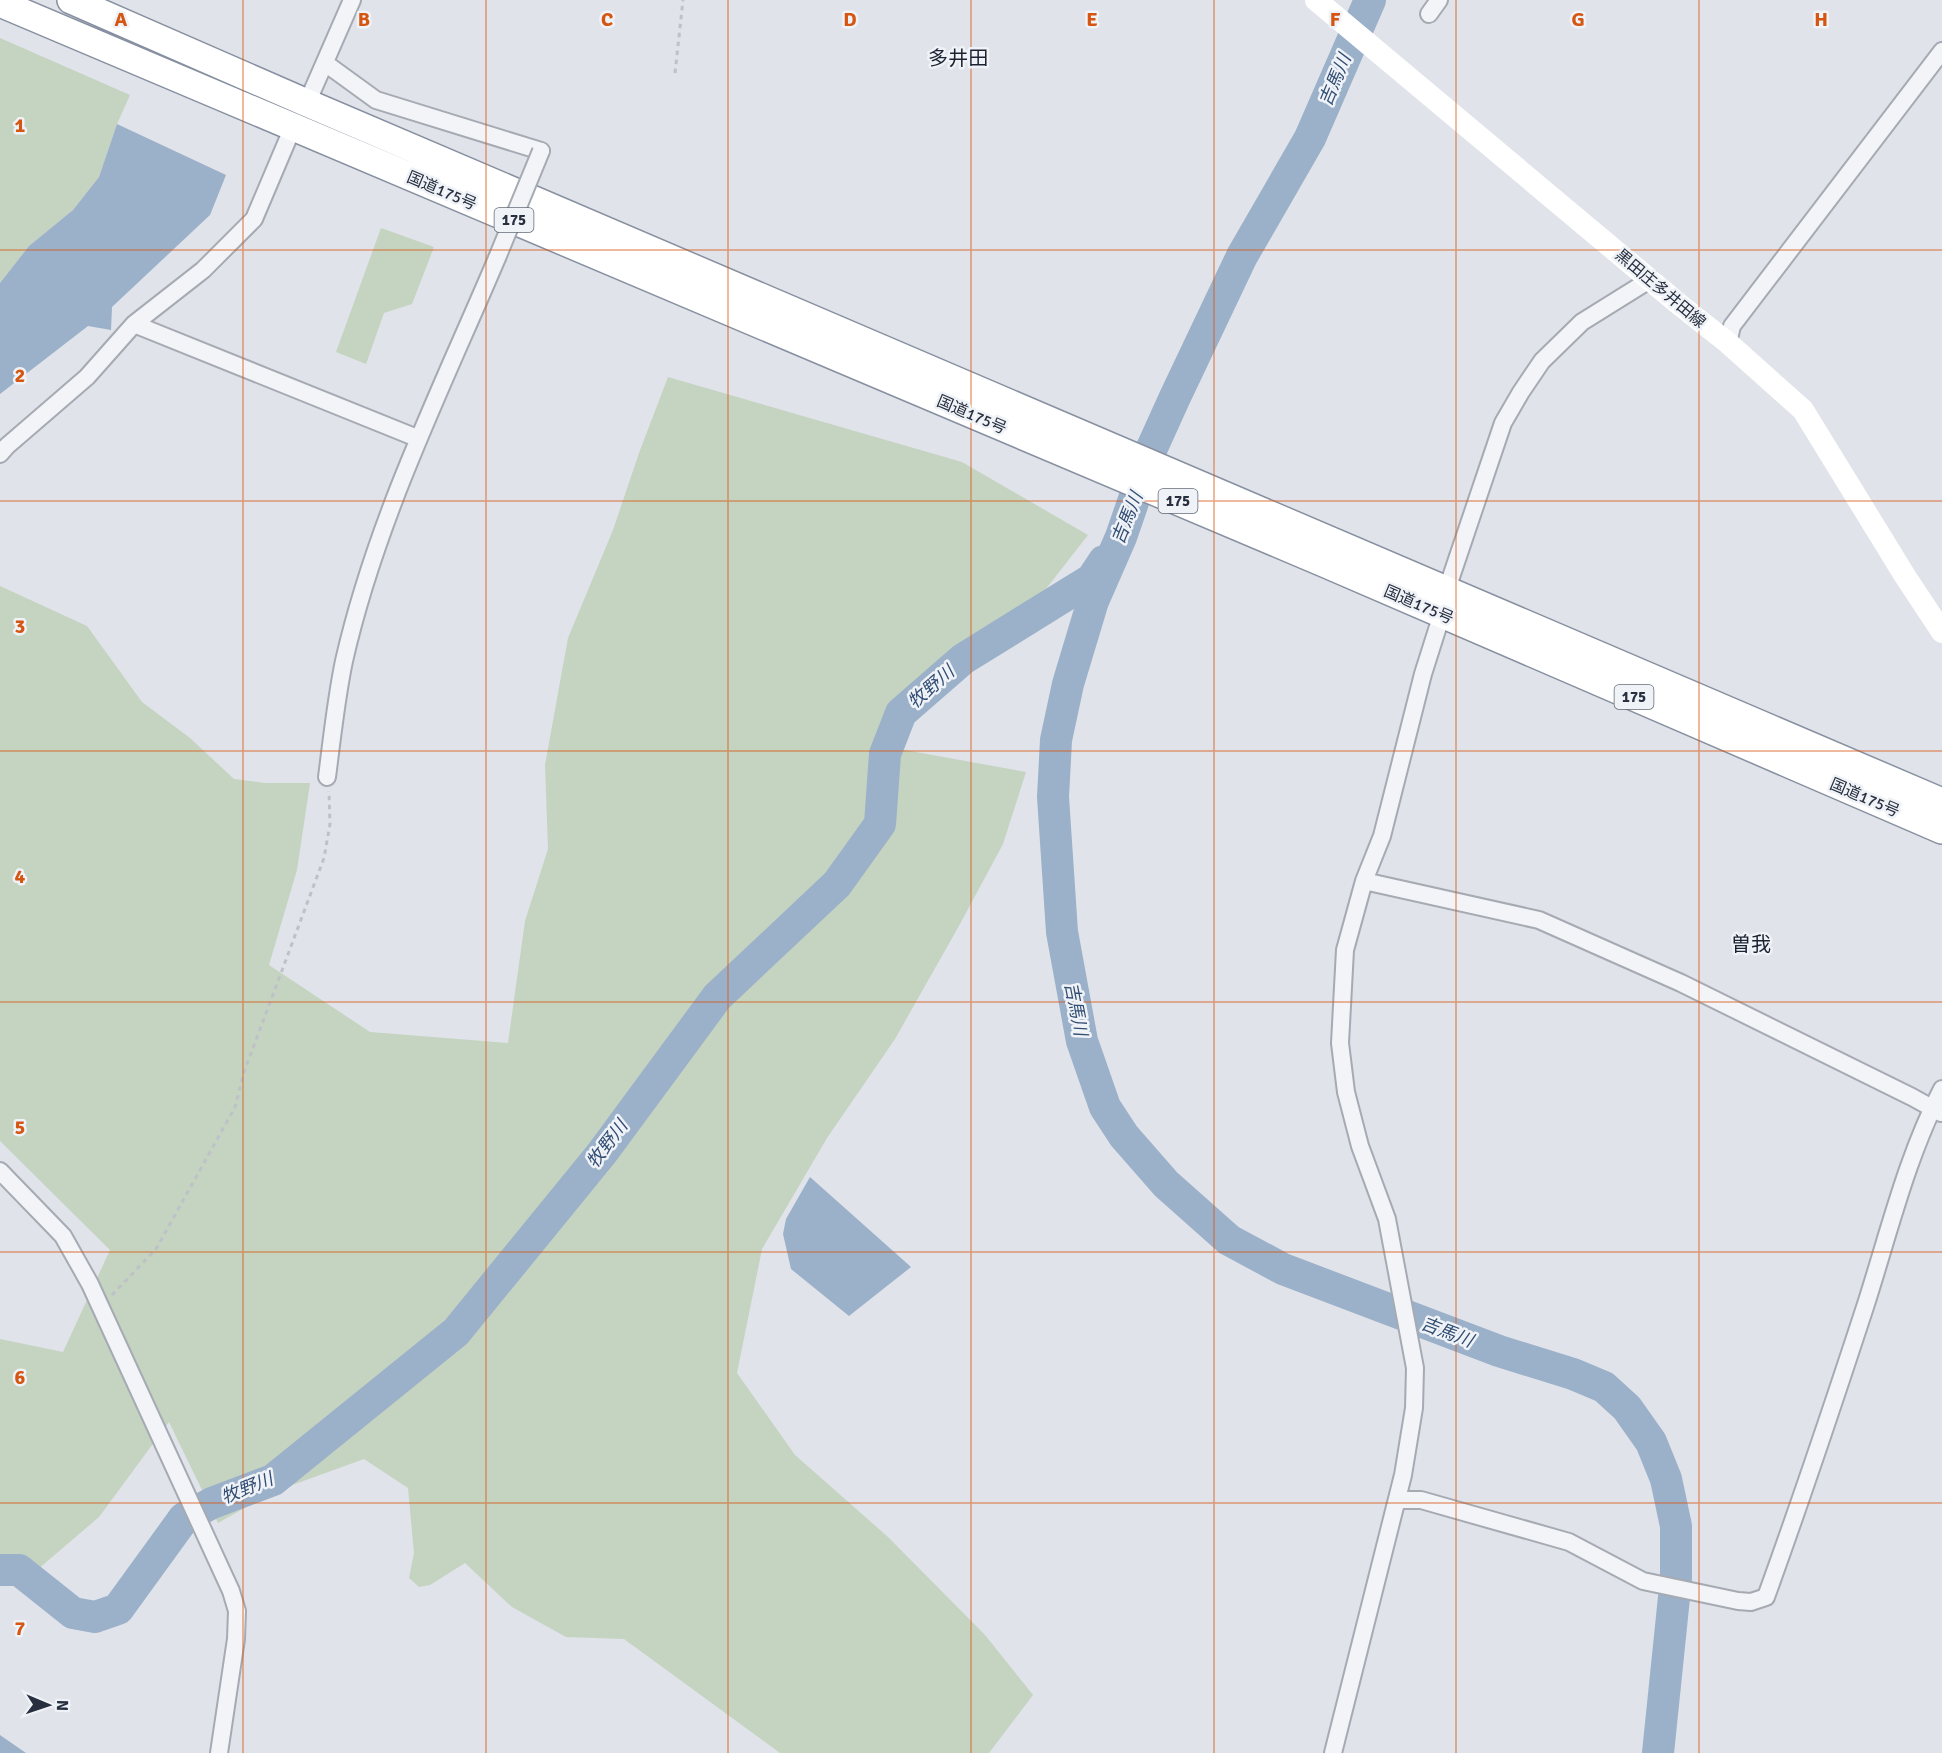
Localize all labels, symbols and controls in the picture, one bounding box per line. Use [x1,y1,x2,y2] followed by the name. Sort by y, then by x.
[115,7,128,32] text: A
[358,7,370,32] text: B
[601,7,613,32] text: C
[843,7,857,32] text: D
[1086,7,1098,32] text: E
[1330,7,1341,32] text: F
[1571,7,1585,32] text: G
[1814,7,1828,32] text: H
[928,46,988,71] district label: 多井田
[1314,49,1356,109] water label: 吉馬川
[15,113,26,138] text: 1
[404,167,480,215] street label: 国道175号
[494,208,534,232] road number: 175
[1611,245,1710,332] street label: 黒田庄多井田線
[15,363,25,388] text: 2
[934,391,1010,439] street label: 国道175号
[1107,487,1148,547] water label: 吉馬川
[1158,489,1198,513] road number: 175
[1381,581,1457,629] street label: 国道175号
[15,614,25,639] text: 3
[903,660,960,713] water label: 牧野川
[1614,685,1654,709] road number: 175
[1827,774,1903,822] street label: 国道175号
[15,864,26,889] text: 4
[1731,932,1771,957] district label: 曽我
[1060,980,1092,1040] water label: 吉馬川
[582,1114,633,1172] water label: 牧野川
[15,1115,25,1140] text: 5
[1418,1312,1478,1353] water label: 吉馬川
[15,1365,26,1390] text: 6
[218,1467,278,1508] water label: 牧野川
[15,1616,26,1641] text: 7
[18,1675,78,1735] north arrow
[52,1700,72,1711] text: N

